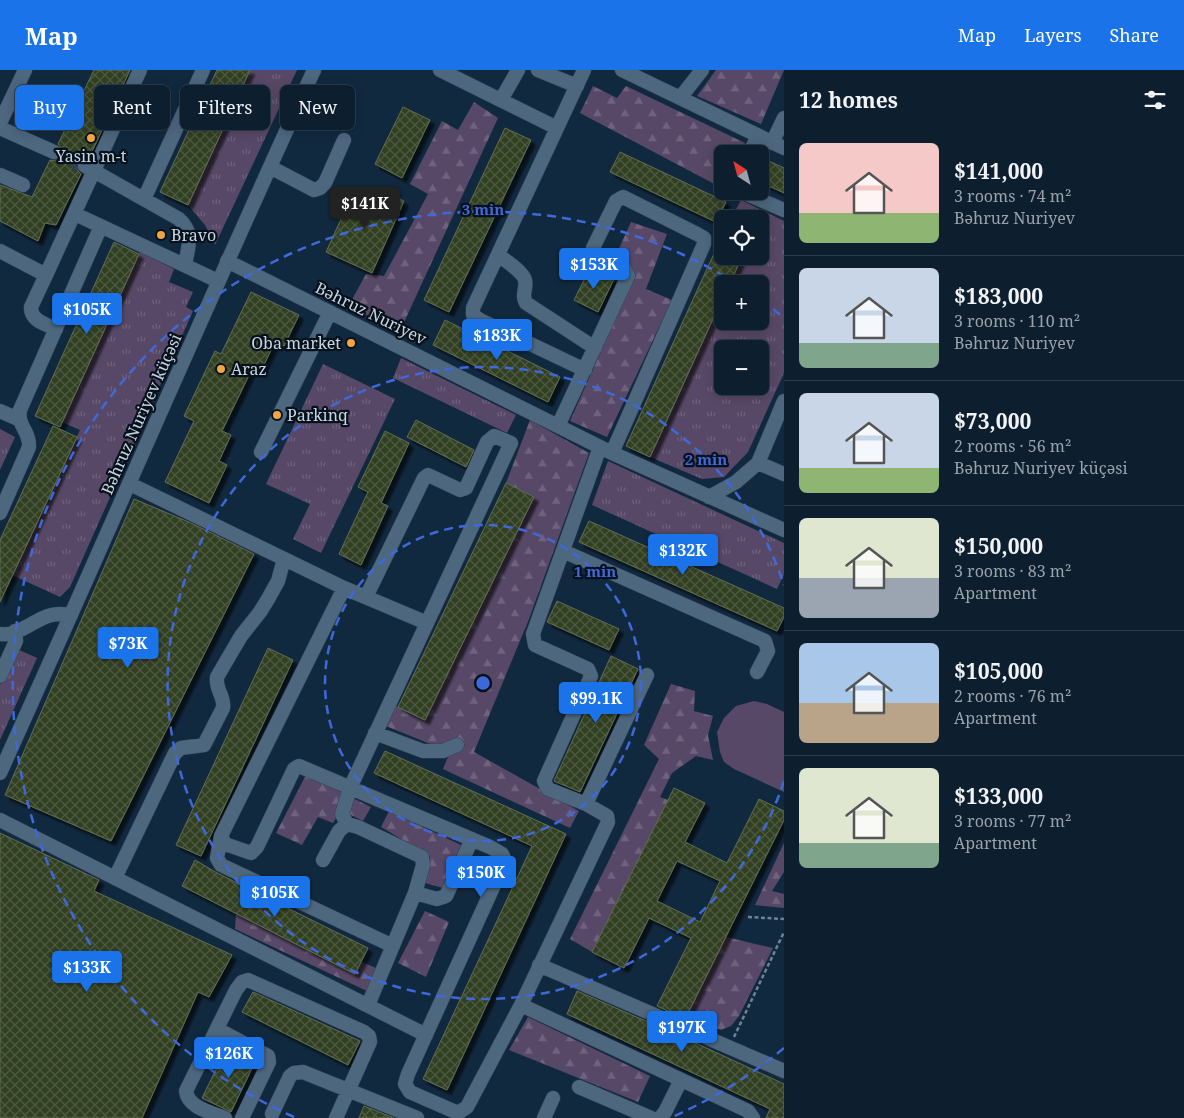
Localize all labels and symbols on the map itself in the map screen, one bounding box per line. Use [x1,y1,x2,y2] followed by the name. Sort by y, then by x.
[85,132,97,144] marker: Yasin m-t
[55,145,127,167] place label: Yasin m-t
[714,145,769,200] north arrow
[330,186,400,229] pin: $141K
[462,199,504,219] text: 3 min
[171,224,216,246] place label: Bravo
[155,229,167,241] marker: Bravo
[559,248,629,290] pin: $153K
[312,277,431,350] street label: Bəhruz Nuriyev
[52,292,122,335] pin: $105K
[462,318,532,361] pin: $183K
[96,330,186,498] street label: Bəhruz Nuriyev küçəsi
[251,332,341,354] place label: Oba market
[345,337,357,349] marker: Oba market
[231,358,267,380] place label: Araz
[215,363,227,375] marker: Araz
[287,404,348,426] place label: Parkinq
[271,409,283,421] marker: Parkinq
[685,449,727,469] text: 2 min
[648,534,718,576] pin: $132K
[574,561,616,581] text: 1 min
[98,626,158,669] pin: $73K
[474,674,492,692] centre of rings
[555,682,637,724] pin: $99.1K
[446,856,516,898] pin: $150K
[240,876,310,918] pin: $105K
[52,950,122,993] pin: $133K
[647,1010,717,1053] pin: $197K
[194,1036,264,1079] pin: $126K

